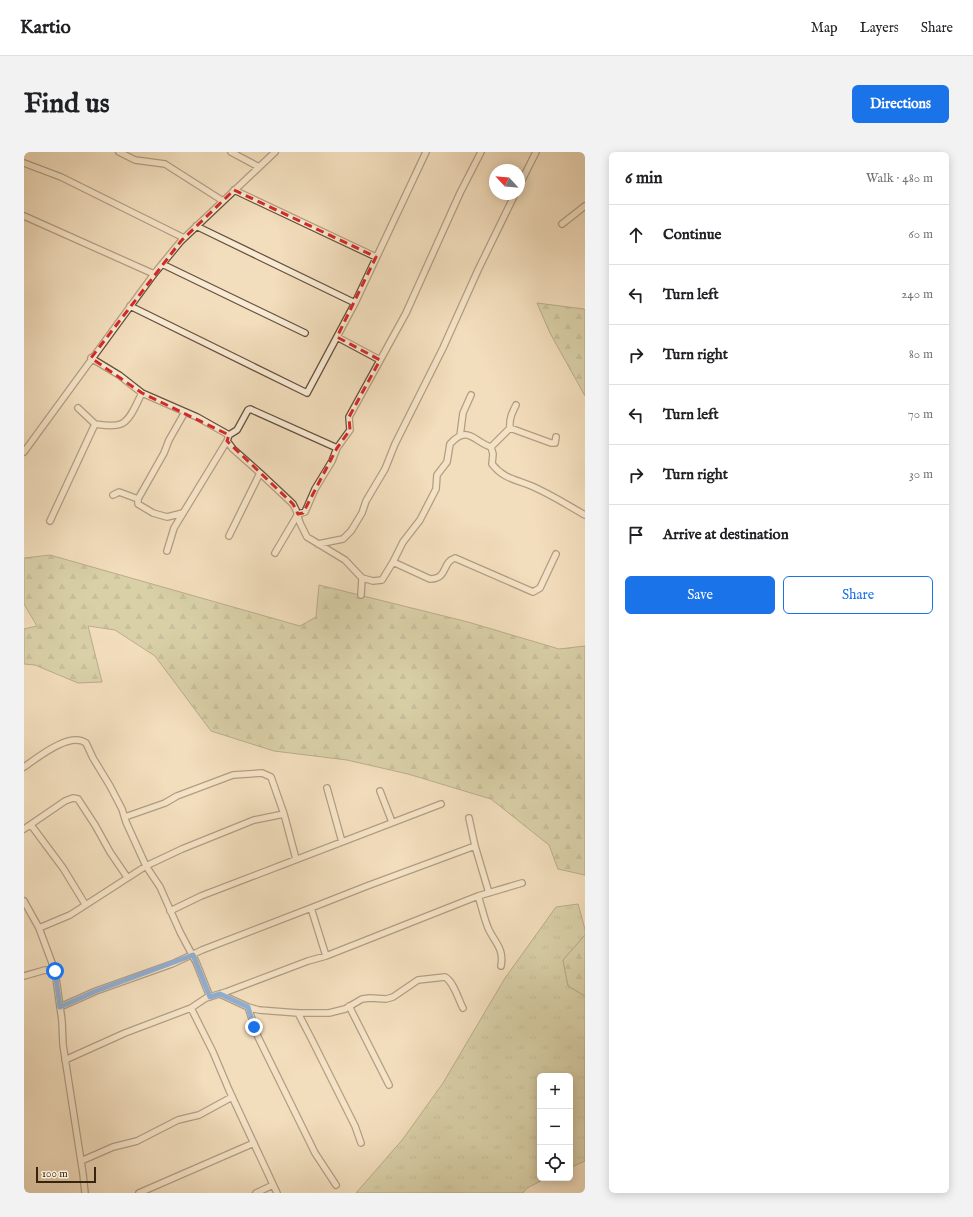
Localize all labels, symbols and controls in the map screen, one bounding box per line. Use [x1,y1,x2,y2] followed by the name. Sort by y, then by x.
[20,16,71,40] text: Kartio
[811,19,838,37] text: Map
[860,19,899,37] text: Layers
[921,19,953,37] text: Share
[852,85,949,123] button: Directions
[24,87,110,122] text: Find us
[489,164,525,200] north arrow
[625,168,663,189] text: 6 min
[866,170,933,187] text: Walk · 480 m
[625,224,647,246] icon: ahead
[663,225,721,244] text: Continue
[908,226,933,243] text: 60 m
[625,284,647,306] icon: left
[663,285,719,304] text: Turn left
[901,286,933,303] text: 240 m
[625,344,647,366] icon: right
[663,345,728,364] text: Turn right
[909,346,933,363] text: 80 m
[625,404,647,426] icon: left
[663,405,719,424] text: Turn left
[908,406,933,423] text: 70 m
[625,464,647,486] icon: right
[663,465,728,484] text: Turn right
[909,466,933,483] text: 30 m
[625,524,647,546] icon: arrive
[663,525,789,544] text: Arrive at destination
[625,576,775,614] button: Save
[783,576,933,614] button: Share
[46,962,64,980] route start
[245,1018,263,1036] route end
[537,1073,573,1181] map controls
[537,1073,573,1109] button: +
[537,1109,573,1145] button: −
[537,1145,573,1181] button: locate
[36,1165,96,1184] scale bar
[42,1167,68,1181] text: 100 m

